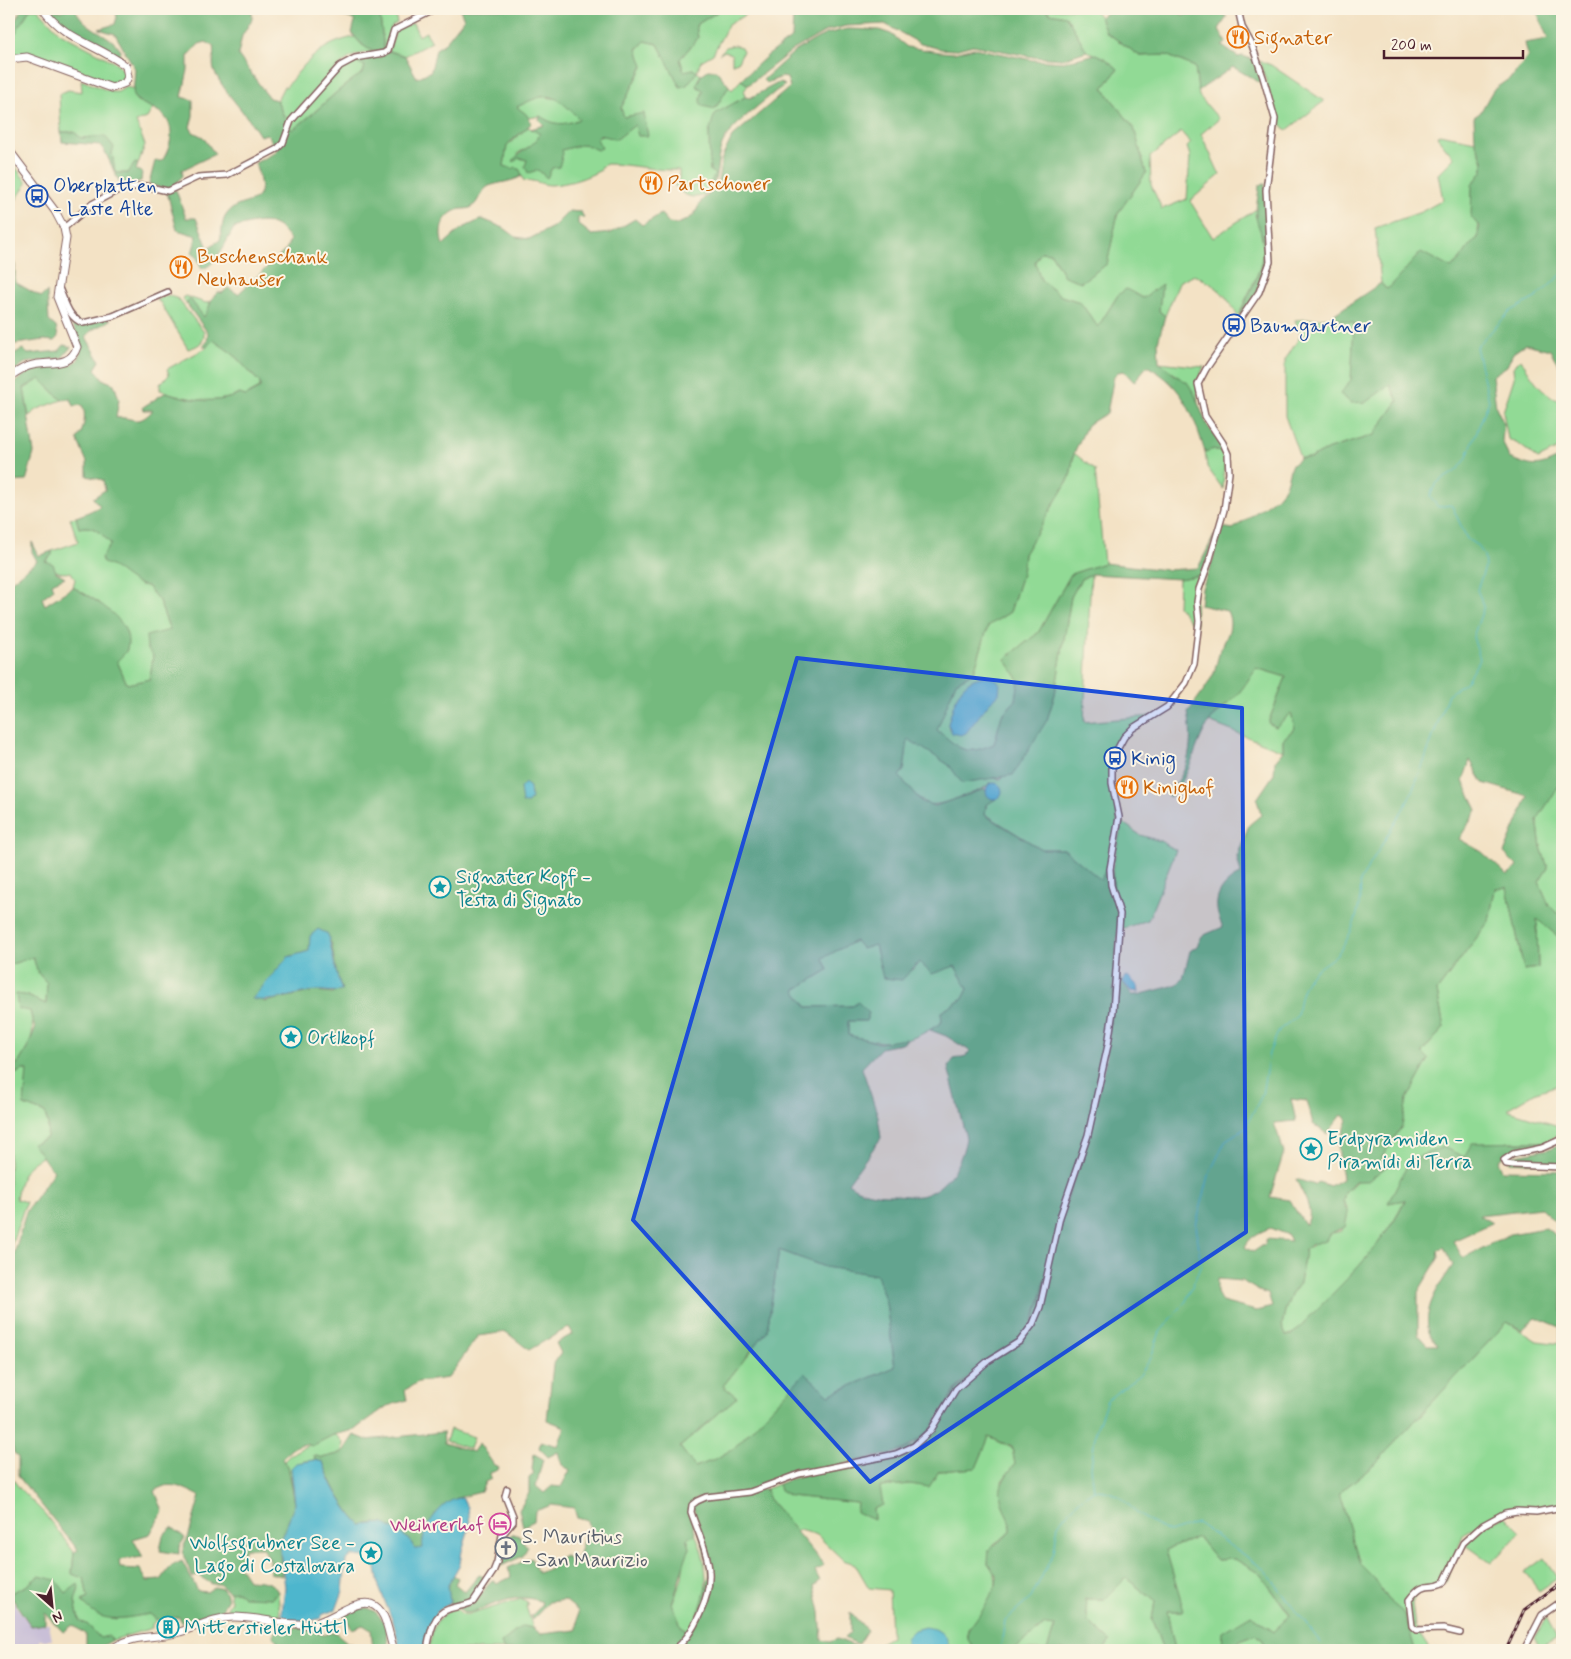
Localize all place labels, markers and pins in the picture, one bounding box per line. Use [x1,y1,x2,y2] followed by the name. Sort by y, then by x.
[1226,25,1250,49] restaurant icon: Signater
[1254,25,1333,54] place label: Signater
[639,171,663,195] restaurant icon: Partschoner
[667,171,771,198] place label: Partschoner
[53,173,157,223] place label: Oberplatten - Laste Alte
[25,184,49,208] bus stop icon: Oberplatten - Laste Alte
[197,244,328,294] place label: Buschenschank Neuhauser
[169,255,193,279] restaurant icon: Buschenschank Neuhauser
[1222,313,1246,337] bus stop icon: Baumgartner
[1250,313,1371,341] place label: Baumgartner
[1103,746,1127,770] bus stop icon: Kinig
[1131,746,1176,774] place label: Kinig
[1115,775,1139,799] restaurant icon: Kinighof
[1143,775,1214,803] place label: Kinighof
[456,864,591,915] place label: Signater Kopf - Testa di Signato
[428,875,452,899] place icon: Signater Kopf - Testa di Signato
[279,1025,303,1049] place icon: Ortlkopf
[307,1025,375,1052] place label: Ortlkopf
[1327,1126,1472,1176] place label: Erdpyramiden - Piramidi di Terra
[1299,1137,1323,1161] place icon: Erdpyramiden - Piramidi di Terra
[390,1512,484,1539] place label: Weihrerhof
[488,1512,512,1536] hotel icon: Weihrerhof
[522,1524,648,1574] place label: S. Mauritius - San Maurizio
[189,1530,355,1582] place label: Wolfsgrubner See - Lago di Costalovara
[494,1536,518,1560] church icon: S. Mauritius - San Maurizio
[359,1541,383,1565] place icon: Wolfsgrubner See - Lago di Costalovara
[156,1615,180,1639] building icon: Mitterstieler Hüttl
[184,1615,348,1642] place label: Mitterstieler Hüttl

